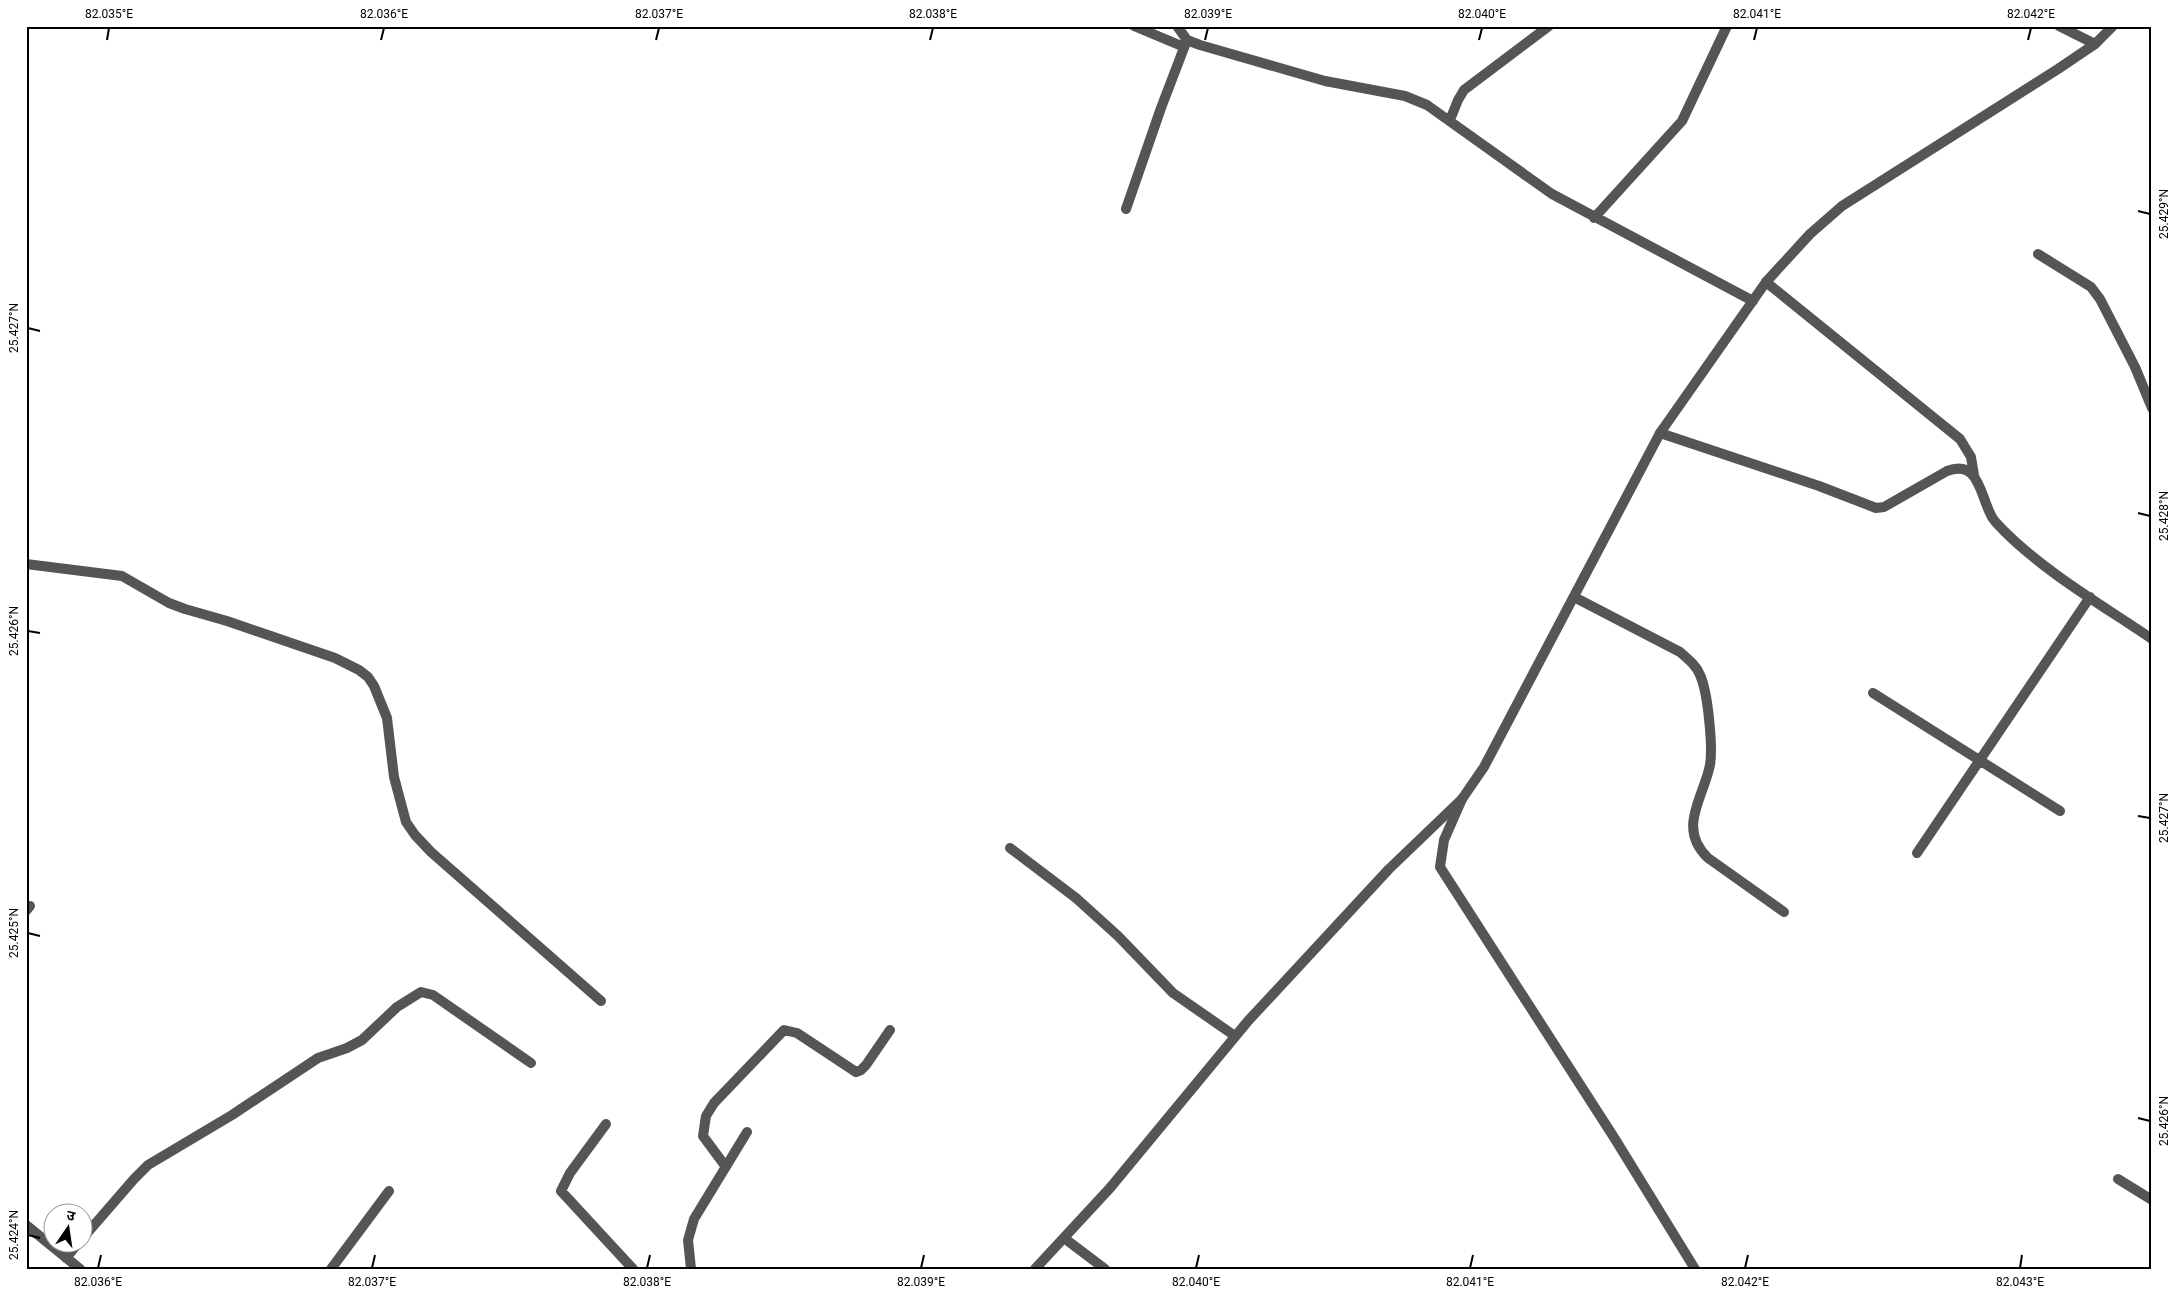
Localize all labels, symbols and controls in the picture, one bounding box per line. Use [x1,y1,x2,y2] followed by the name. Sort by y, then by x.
[85,7,133,21] text: 82.035°E
[360,7,408,21] text: 82.036°E
[635,7,683,21] text: 82.037°E
[909,7,957,21] text: 82.038°E
[1184,7,1232,21] text: 82.039°E
[1458,7,1506,21] text: 82.040°E
[1733,7,1781,21] text: 82.041°E
[2007,7,2055,21] text: 82.042°E
[2157,189,2171,239] text: 25.429°N
[7,303,21,353] text: 25.427°N
[2157,491,2171,541] text: 25.428°N
[7,606,21,656] text: 25.426°N
[2157,793,2171,843] text: 25.427°N
[7,908,21,958] text: 25.425°N
[2157,1096,2171,1146] text: 25.426°N
[42,1202,92,1252] north arrow
[65,1207,77,1224] text: उ
[7,1210,21,1260] text: 25.424°N
[74,1275,122,1289] text: 82.036°E
[348,1275,396,1289] text: 82.037°E
[623,1275,671,1289] text: 82.038°E
[897,1275,945,1289] text: 82.039°E
[1172,1275,1220,1289] text: 82.040°E
[1446,1275,1494,1289] text: 82.041°E
[1721,1275,1769,1289] text: 82.042°E
[1996,1275,2044,1289] text: 82.043°E

